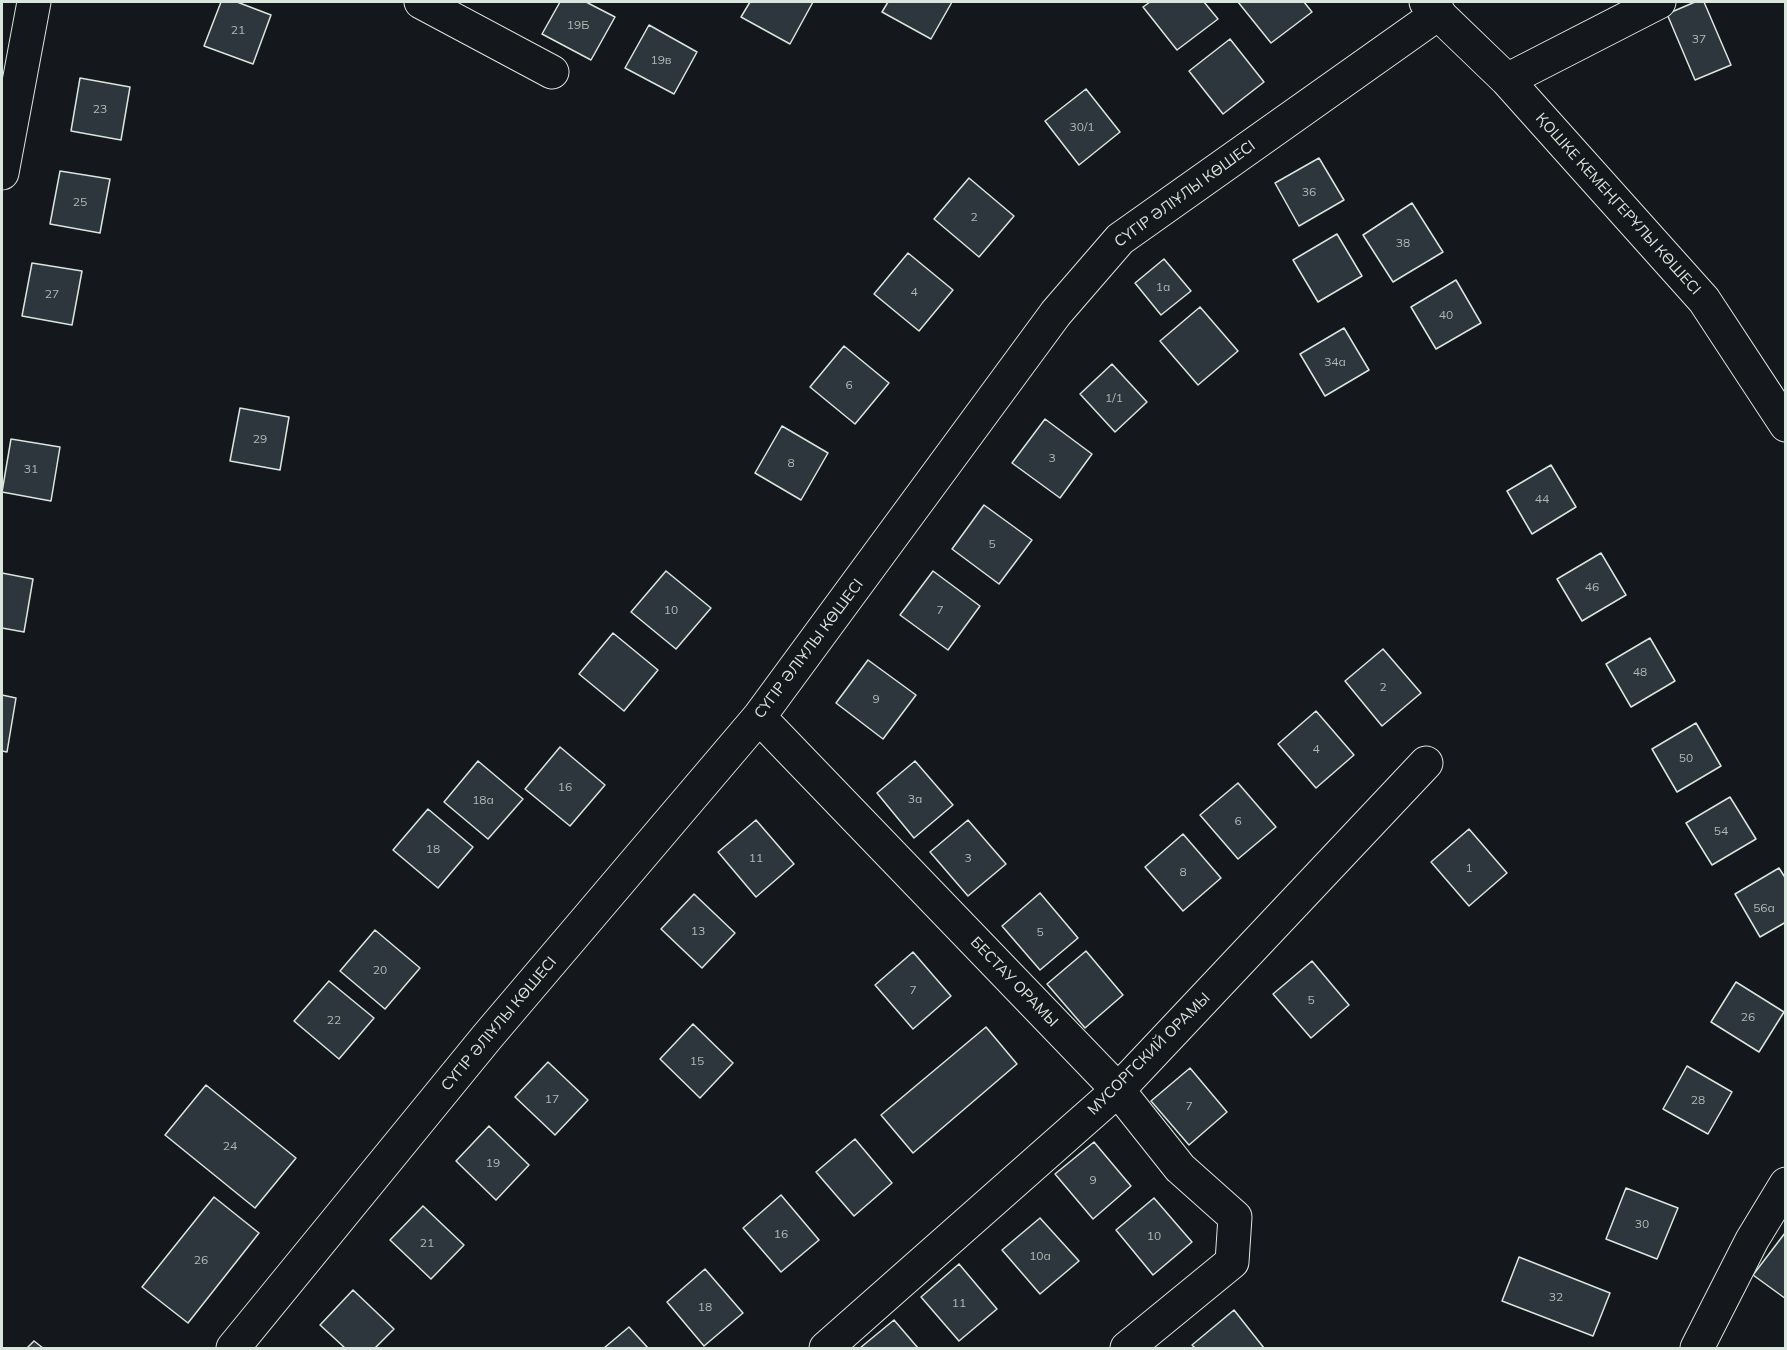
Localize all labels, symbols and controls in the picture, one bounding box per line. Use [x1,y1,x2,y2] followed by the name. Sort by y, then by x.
[567,18,589,32] house number: 19Б
[231,23,245,37] house number: 21
[1692,32,1706,46] house number: 37
[650,53,672,67] house number: 19в
[93,102,107,116] house number: 23
[1532,110,1704,298] street label: ҚОШКЕ КЕМЕҢГЕРҰЛЫ КӨШЕСІ
[1069,120,1095,134] house number: 30/1
[1111,137,1259,251] street label: СҮГІР ӘЛІҰЛЫ КӨШЕСІ
[1302,185,1316,199] house number: 36
[73,195,87,209] house number: 25
[970,210,978,224] house number: 2
[1396,236,1410,250] house number: 38
[1156,280,1170,294] house number: 1а
[910,285,918,299] house number: 4
[45,287,59,301] house number: 27
[1439,308,1453,322] house number: 40
[1324,355,1346,369] house number: 34а
[845,378,853,392] house number: 6
[1105,391,1123,405] house number: 1/1
[253,432,267,446] house number: 29
[1048,451,1056,465] house number: 3
[787,456,795,470] house number: 8
[24,462,38,476] house number: 31
[1535,492,1549,506] house number: 44
[988,537,996,551] house number: 5
[751,576,867,722] street label: СҮГІР ӘЛІҰЛЫ КӨШЕСІ
[1585,580,1599,594] house number: 46
[664,603,678,617] house number: 10
[936,603,944,617] house number: 7
[1633,665,1647,679] house number: 48
[1379,680,1387,694] house number: 2
[872,692,880,706] house number: 9
[1312,742,1320,756] house number: 4
[1679,751,1693,765] house number: 50
[558,780,572,794] house number: 16
[908,792,922,806] house number: 3а
[472,793,494,807] house number: 18а
[1234,814,1242,828] house number: 6
[1714,824,1728,838] house number: 54
[426,842,440,856] house number: 18
[749,851,763,865] house number: 11
[964,851,972,865] house number: 3
[1465,861,1473,875] house number: 1
[1179,865,1187,879] house number: 8
[1753,901,1775,915] house number: 56а
[691,924,705,938] house number: 13
[1036,925,1044,939] house number: 5
[966,933,1062,1031] street label: БЕСТАУ ОРАМЫ
[438,953,560,1095] street label: СҮГІР ӘЛІҰЛЫ КӨШЕСІ
[373,963,387,977] house number: 20
[909,983,917,997] house number: 7
[1084,989,1214,1119] street label: МУСОРГСКИЙ ОРАМЫ
[1307,993,1315,1007] house number: 5
[1741,1010,1755,1024] house number: 26
[327,1013,341,1027] house number: 22
[690,1054,704,1068] house number: 15
[545,1092,559,1106] house number: 17
[1691,1093,1705,1107] house number: 28
[1185,1099,1193,1113] house number: 7
[223,1139,237,1153] house number: 24
[486,1156,500,1170] house number: 19
[1089,1173,1097,1187] house number: 9
[1635,1217,1649,1231] house number: 30
[774,1227,788,1241] house number: 16
[1147,1229,1161,1243] house number: 10
[420,1236,434,1250] house number: 21
[1029,1249,1051,1263] house number: 10а
[194,1253,208,1267] house number: 26
[1549,1290,1563,1304] house number: 32
[952,1296,966,1310] house number: 11
[698,1300,712,1314] house number: 18

